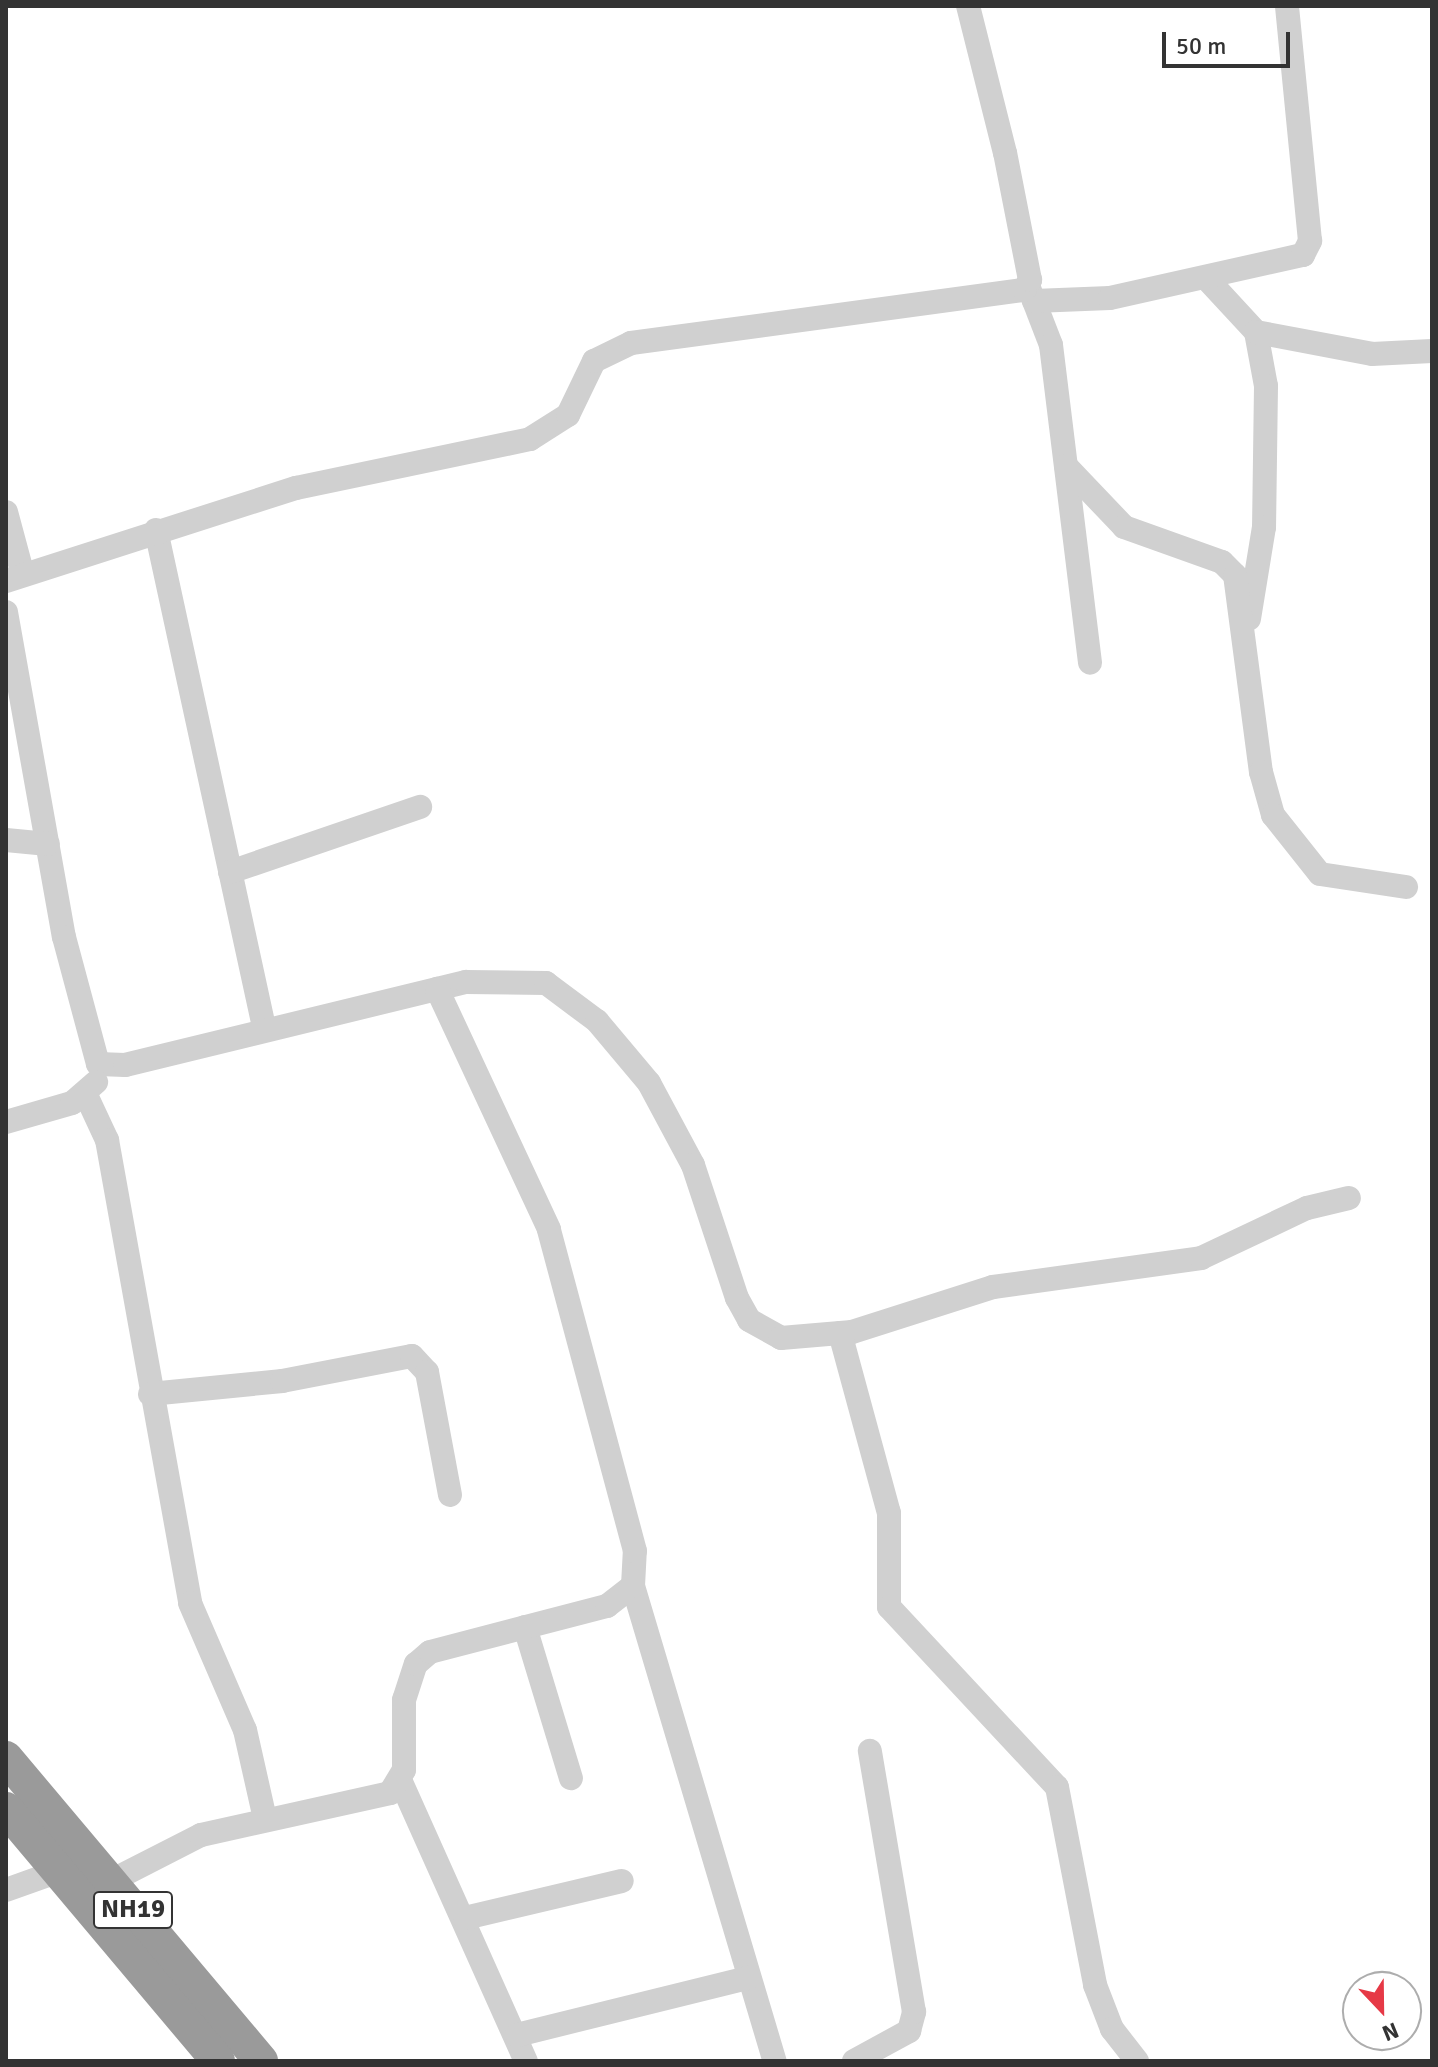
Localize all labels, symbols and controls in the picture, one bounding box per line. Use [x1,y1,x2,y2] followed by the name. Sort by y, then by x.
[1166,16,1294,66] scale bar
[1176,31,1226,61] text: 50 m
[91,1888,175,1932] road number: NH19
[1342,1971,1422,2051] north arrow
[1378,2016,1403,2047] text: N

